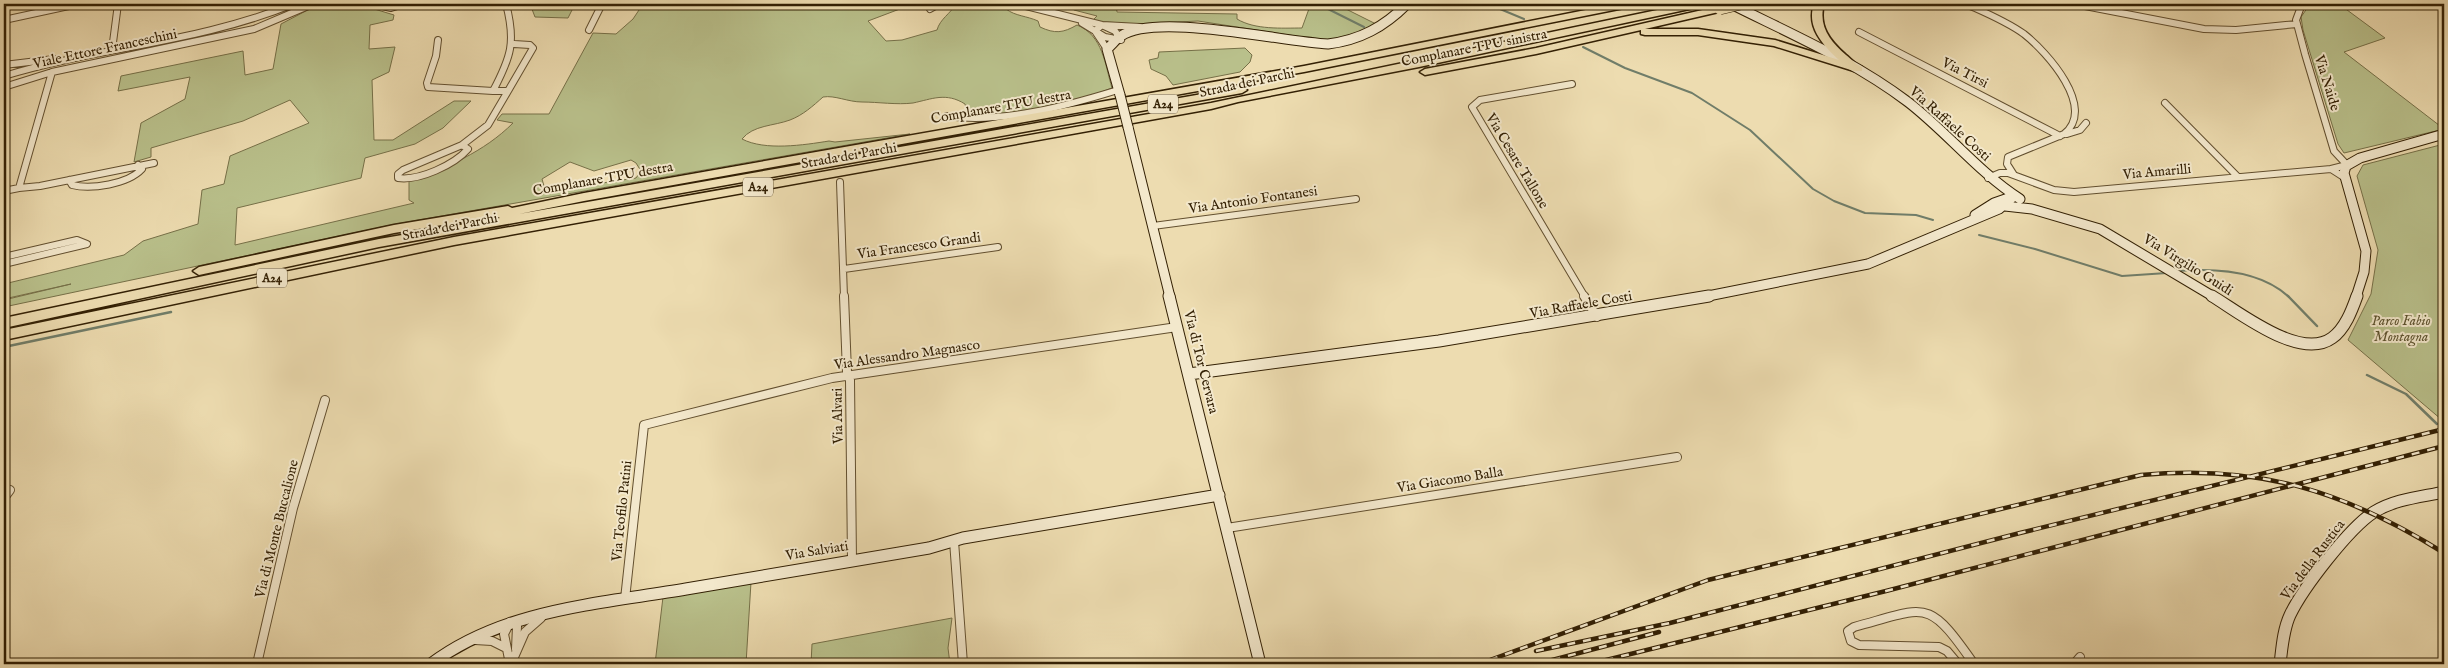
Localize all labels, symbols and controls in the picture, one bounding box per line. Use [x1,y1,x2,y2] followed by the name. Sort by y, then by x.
[30,25,179,73] street label: Viale Ettore Franceschini
[1400,25,1549,71] street label: Complanare TPU sinistra
[2310,52,2344,114] street label: Via Naide
[1938,53,1991,92] street label: Via Tirsi
[1198,64,1296,102] street label: Strada dei Parchi
[1905,82,1995,166] street label: Via Raffaele Costi
[930,86,1073,128] street label: Complanare TPU destra
[1148,95,1178,114] road number: A24
[1481,109,1553,212] street label: Via Cesare Tallone
[800,139,898,173] street label: Strada dei Parchi
[532,158,675,200] street label: Complanare TPU destra
[2121,160,2192,184] street label: Via Amarilli
[743,178,773,196] road number: A24
[1186,182,1319,218] street label: Via Antonio Fontanesi
[401,209,499,245] street label: Strada dei Parchi
[855,228,982,264] street label: Via Francesco Grandi
[2139,230,2237,300] street label: Via Virgilio Guidi
[257,268,287,288] road number: A24
[1527,287,1634,323] street label: Via Raffaele Costi
[1179,307,1223,416] street label: Via di Tor Cervara
[2371,312,2431,347] park label: Parco Fabio Montagna
[832,336,981,374] street label: Via Alessandro Magnasco
[829,387,848,445] street label: Via Alvari
[251,457,303,601] street label: Via di Monte Buccalione
[608,459,636,563] street label: Via Teofilo Patini
[1395,463,1505,497] street label: Via Giacomo Balla
[2276,515,2350,605] street label: Via della Rustica
[783,537,850,565] street label: Via Salviati

